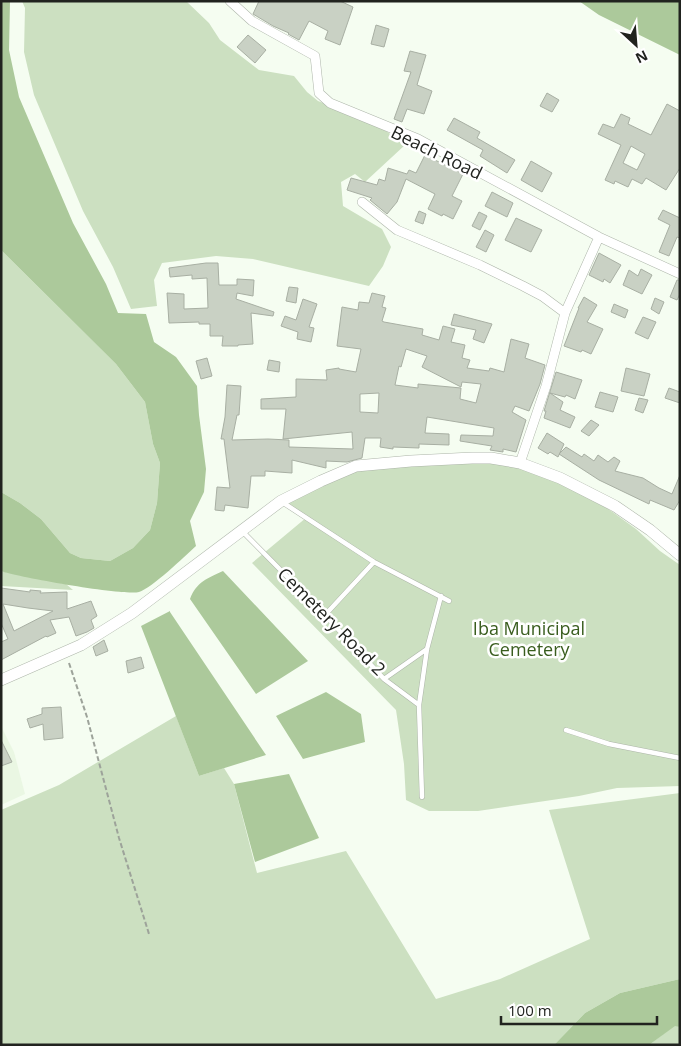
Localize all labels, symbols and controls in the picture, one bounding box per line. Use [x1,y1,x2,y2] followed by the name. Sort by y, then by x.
[611,20,661,70] north arrow
[633,46,651,68] text: N
[387,120,487,184] street label: Beach Road
[273,562,391,680] street label: Cemetery Road 2
[473,616,585,661] park label: Iba Municipal Cemetery
[501,994,657,1026] scale bar
[508,1000,552,1020] text: 100 m

